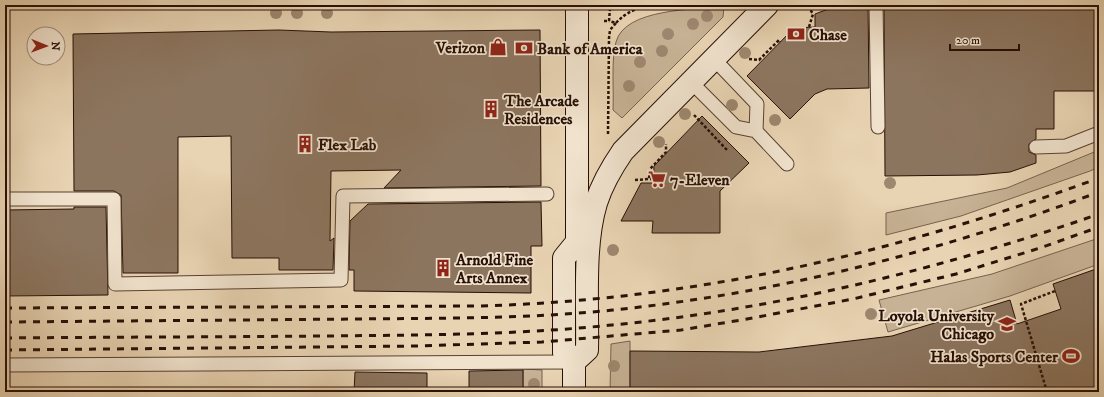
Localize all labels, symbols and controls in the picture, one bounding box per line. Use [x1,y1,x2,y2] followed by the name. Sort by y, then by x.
[786,24,806,44] bank icon: Chase
[809,25,847,45] place label: Chase
[26,26,66,66] north arrow
[950,26,1019,52] scale bar
[956,33,980,48] text: 20 m
[488,37,508,57] shop icon: Verizon
[435,38,486,58] place label: Verizon
[514,38,534,58] bank icon: Bank of America
[537,39,644,59] place label: Bank of America
[48,42,62,51] text: N
[503,91,579,129] place label: The Arcade Residences
[481,99,501,119] building icon: The Arcade Residences
[295,134,315,154] building icon: Flex Lab
[318,135,377,155] place label: Flex Lab
[647,169,667,189] supermarket icon: 7-Eleven
[670,170,730,190] place label: 7-Eleven
[455,250,534,288] place label: Arnold Fine Arts Annex
[433,258,453,278] building icon: Arnold Fine Arts Annex
[878,306,994,344] place label: Loyola University Chicago
[997,314,1017,334] school or university icon: Loyola University Chicago
[1061,346,1081,366] sports icon: Halas Sports Center
[930,347,1059,367] place label: Halas Sports Center

